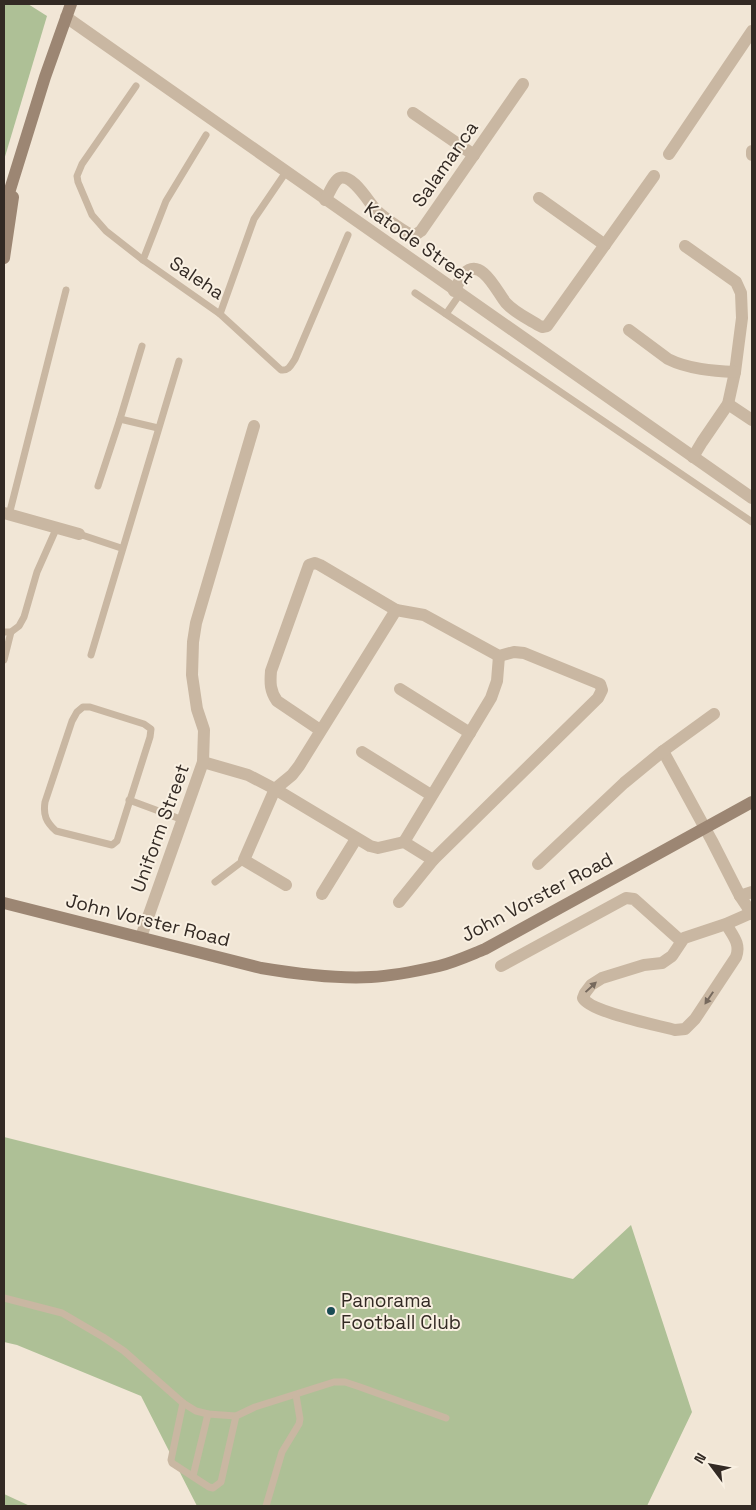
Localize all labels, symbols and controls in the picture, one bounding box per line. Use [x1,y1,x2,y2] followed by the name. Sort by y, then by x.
[406,116,484,212] street label: Salamanca
[359,196,479,290] street label: Katode Street
[165,251,229,305] street label: Saleha
[125,760,195,896] street label: Uniform Street
[457,846,617,948] street label: John Vorster Road
[63,888,233,952] street label: John Vorster Road
[585,981,597,993] one-way arrow
[704,991,714,1005] one-way arrow
[341,1288,461,1335] place label: Panorama Football Club
[325,1305,337,1317] marker: Panorama Football Club
[686,1440,736,1490] north arrow
[690,1449,710,1467] text: N

